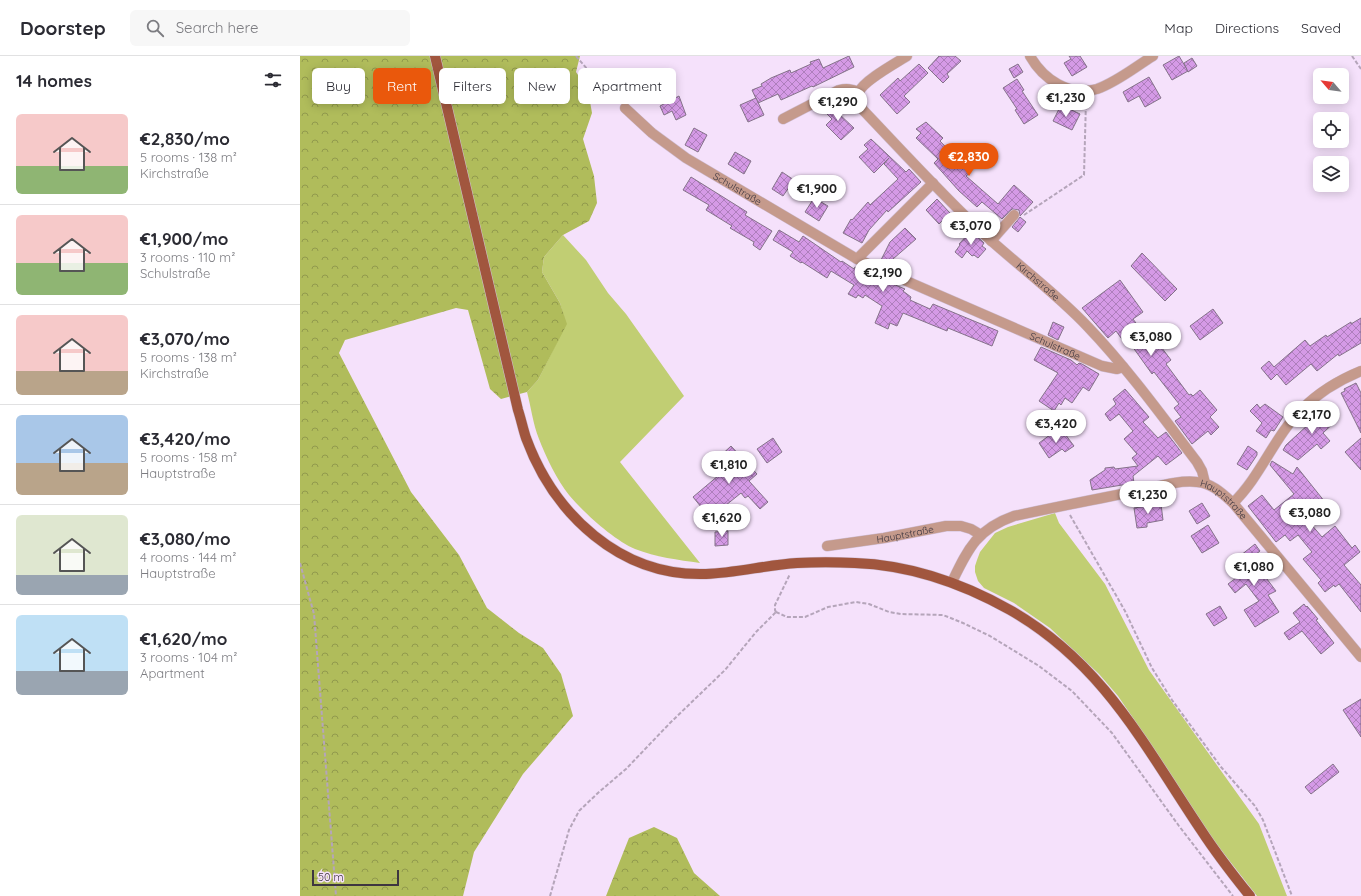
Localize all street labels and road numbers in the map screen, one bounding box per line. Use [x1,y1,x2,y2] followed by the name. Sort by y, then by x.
[711,169,765,208] street label: Schulstraße
[1014,259,1063,304] street label: Kirchstraße
[1028,329,1083,363] street label: Schulstraße
[1199,476,1251,522] street label: Hauptstraße
[876,522,935,545] street label: Hauptstraße

